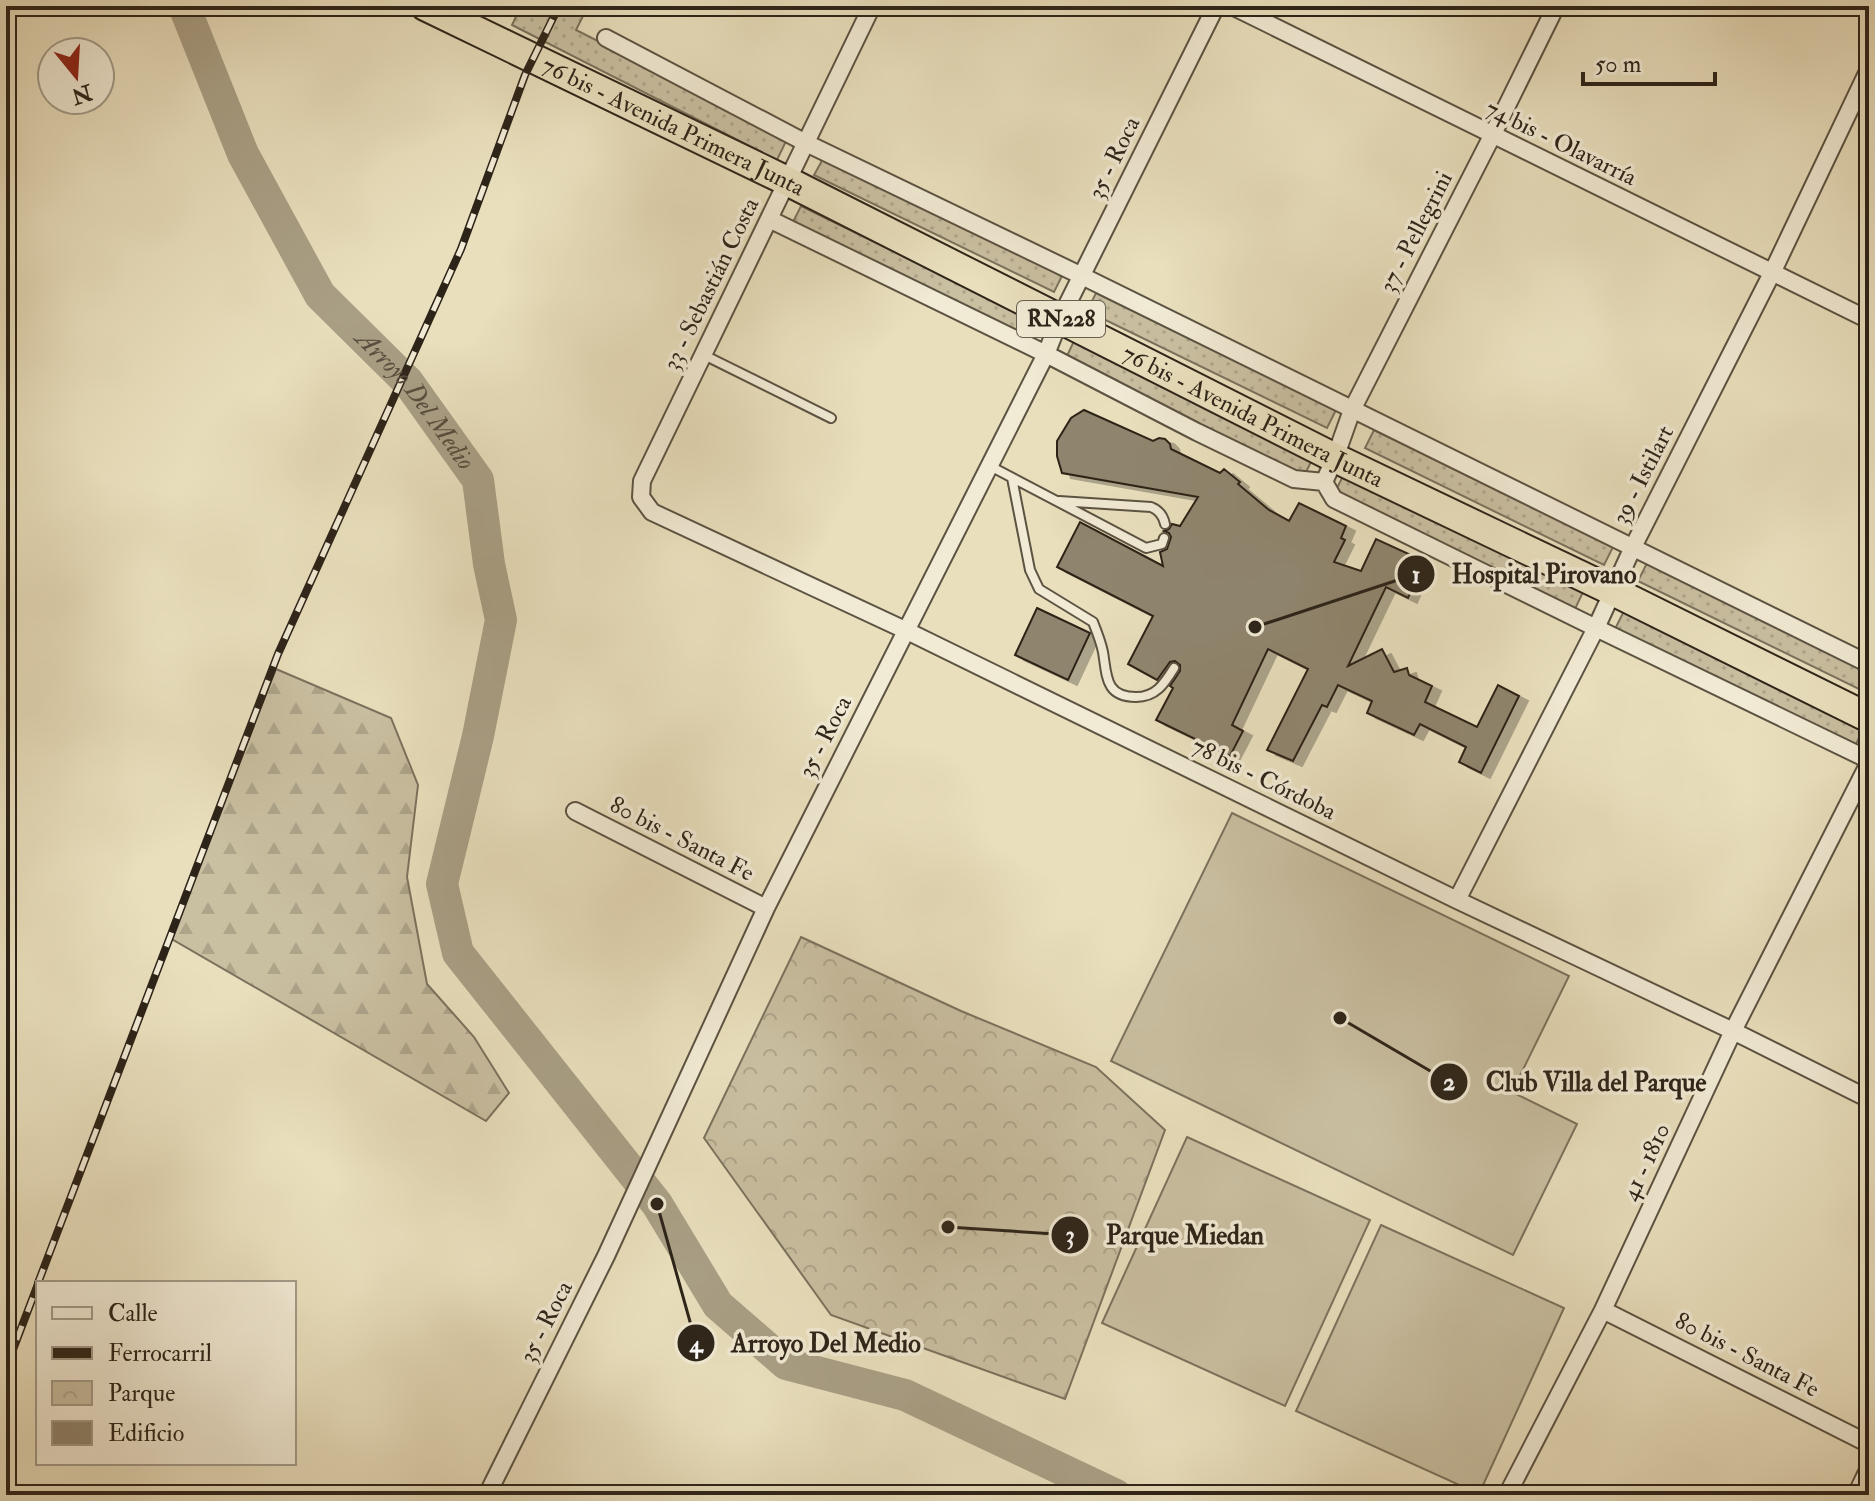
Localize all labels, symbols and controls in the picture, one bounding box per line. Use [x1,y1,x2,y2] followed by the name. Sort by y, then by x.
[36,36,116,116] north arrow
[1583,36,1715,86] scale bar
[537,49,811,203] street label: 76 bis - Avenida Primera Junta
[1595,49,1642,80] text: 50 m
[68,77,97,111] text: N
[1480,93,1643,193] street label: 74 bis - Olavarría
[1081,111,1148,204] street label: 35 - Roca
[1372,166,1460,298] street label: 37 - Pellegrini
[656,192,767,375] street label: 33 - Sebastián Costa
[1017,301,1105,337] road number: RN228
[346,321,482,476] water label: Arroyo Del Medio
[1117,338,1390,495] street label: 76 bis - Avenida Primera Junta
[1605,420,1681,530] street label: 39 - Istilart
[1396,549,1653,599] callout: Hospital Pirovano
[1452,559,1637,592] text: Hospital Pirovano
[1412,560,1420,591] text: 1
[791,690,859,783] street label: 35 - Roca
[1187,731,1342,828] street label: 78 bis - Córdoba
[605,789,759,889] street label: 80 bis - Santa Fe
[1429,1057,1722,1107] callout: Club Villa del Parque
[1443,1067,1455,1098] text: 2
[1486,1067,1706,1100] text: Club Villa del Parque
[1615,1118,1677,1206] street label: 41 - 1810
[1050,1210,1280,1260] callout: Parque Miedan
[1065,1220,1075,1251] text: 3
[1106,1220,1265,1253] text: Parque Miedan
[512,1275,580,1368] street label: 35 - Roca
[36,1281,296,1465] legend
[108,1298,158,1329] text: Calle
[1670,1305,1824,1405] street label: 80 bis - Santa Fe
[676,1318,937,1368] callout: Arroyo Del Medio
[730,1328,921,1361] text: Arroyo Del Medio
[689,1329,705,1360] text: 4
[108,1338,212,1369] text: Ferrocarril
[108,1378,175,1409] text: Parque
[108,1418,184,1449] text: Edificio

